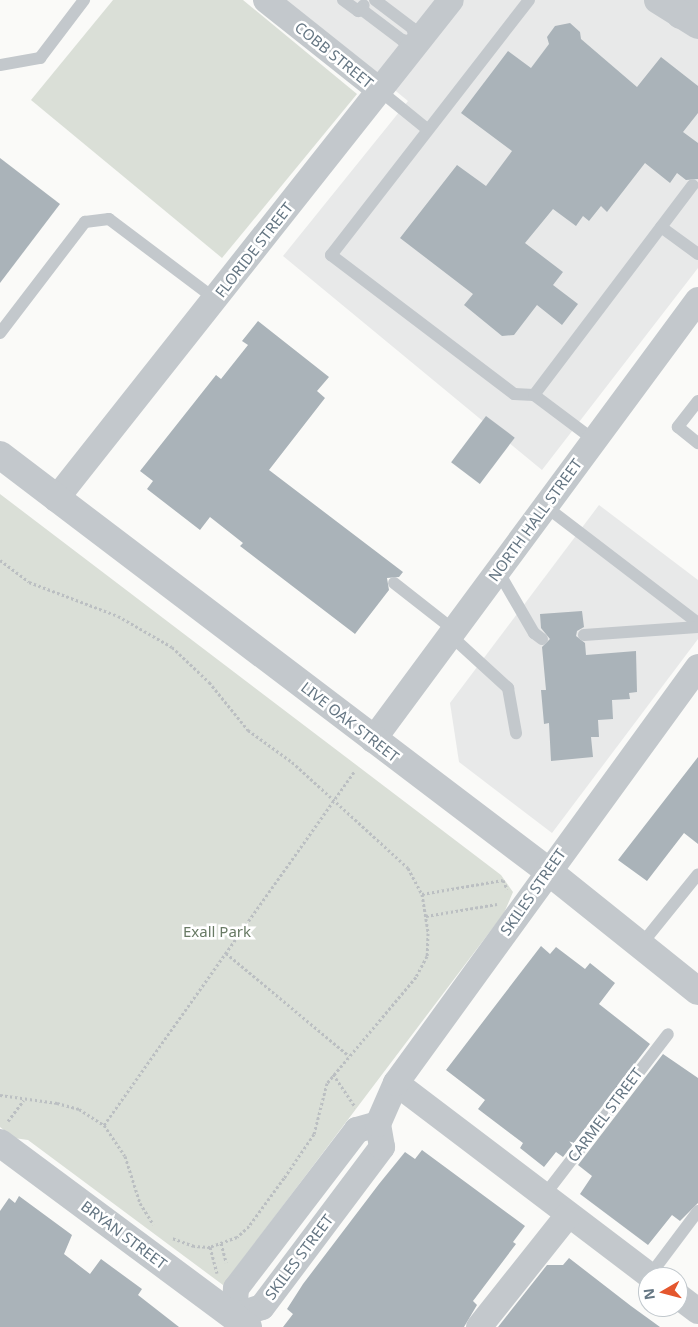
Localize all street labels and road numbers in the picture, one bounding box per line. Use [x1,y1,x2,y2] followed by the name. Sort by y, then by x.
[291,18,377,92] street label: COBB STREET
[211,199,297,301] street label: FLORIDE STREET
[485,455,585,585] street label: NORTH HALL STREET
[297,678,403,766] street label: LIVE OAK STREET
[496,845,570,939] street label: SKILES STREET
[564,1064,646,1166] street label: CARMEL STREET
[78,1197,170,1273] street label: BRYAN STREET
[261,1211,337,1303] street label: SKILES STREET

